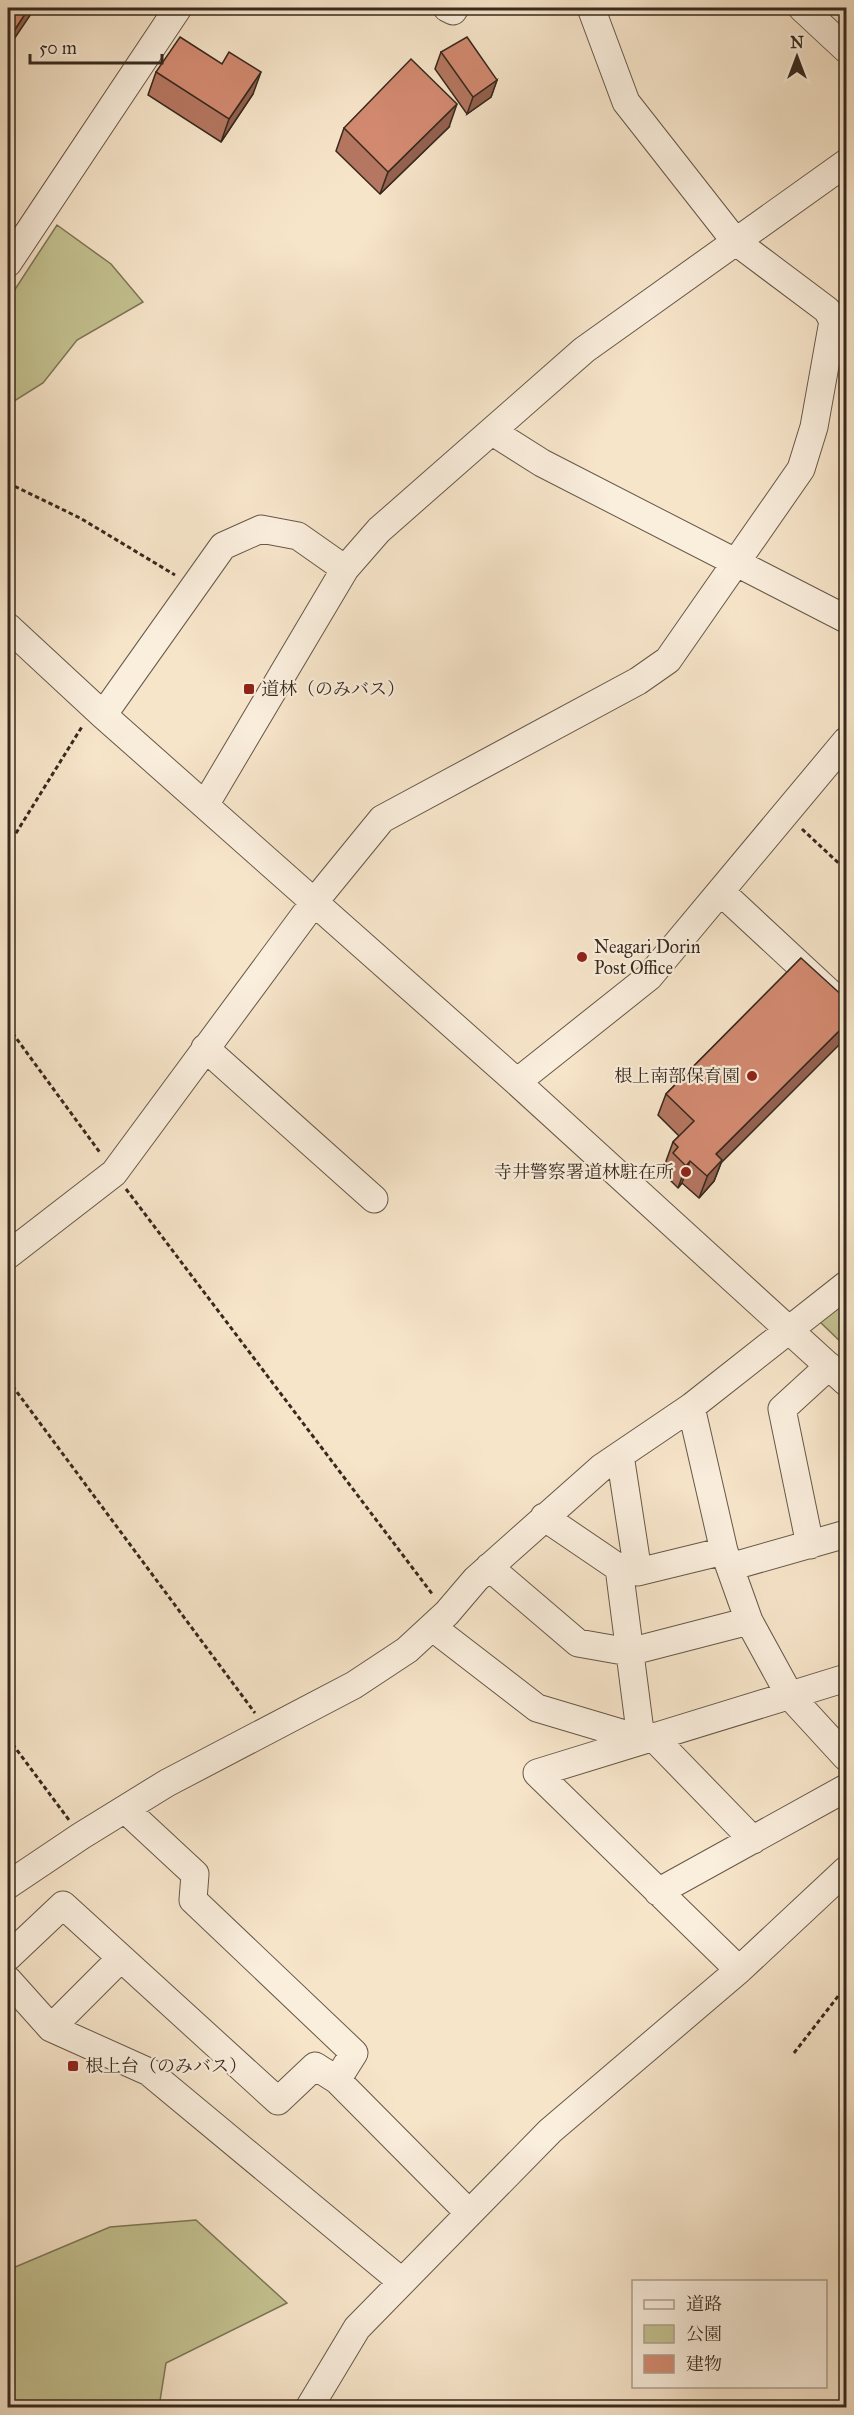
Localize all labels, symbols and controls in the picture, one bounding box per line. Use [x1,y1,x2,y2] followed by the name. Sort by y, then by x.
[30,27,162,65] scale bar
[767,27,827,87] north arrow
[790,33,804,52] text: N
[39,37,77,59] text: 50 m
[261,678,405,700] place label: 道林（のみバス）
[242,682,256,696] marker: 道林（のみバス）
[594,936,701,979] place label: Neagari Dorin Post Office
[575,950,589,964] marker: Neagari Dorin Post Office
[614,1065,740,1087] place label: 根上南部保育園
[745,1069,759,1083] marker: 根上南部保育園
[494,1161,674,1183] place label: 寺井警察署道林駐在所
[679,1165,693,1179] marker: 寺井警察署道林駐在所
[85,2055,247,2077] place label: 根上台（のみバス）
[66,2059,80,2073] marker: 根上台（のみバス）
[632,2280,827,2388] legend
[686,2293,722,2315] text: 道路
[686,2323,722,2345] text: 公園
[686,2353,722,2375] text: 建物

